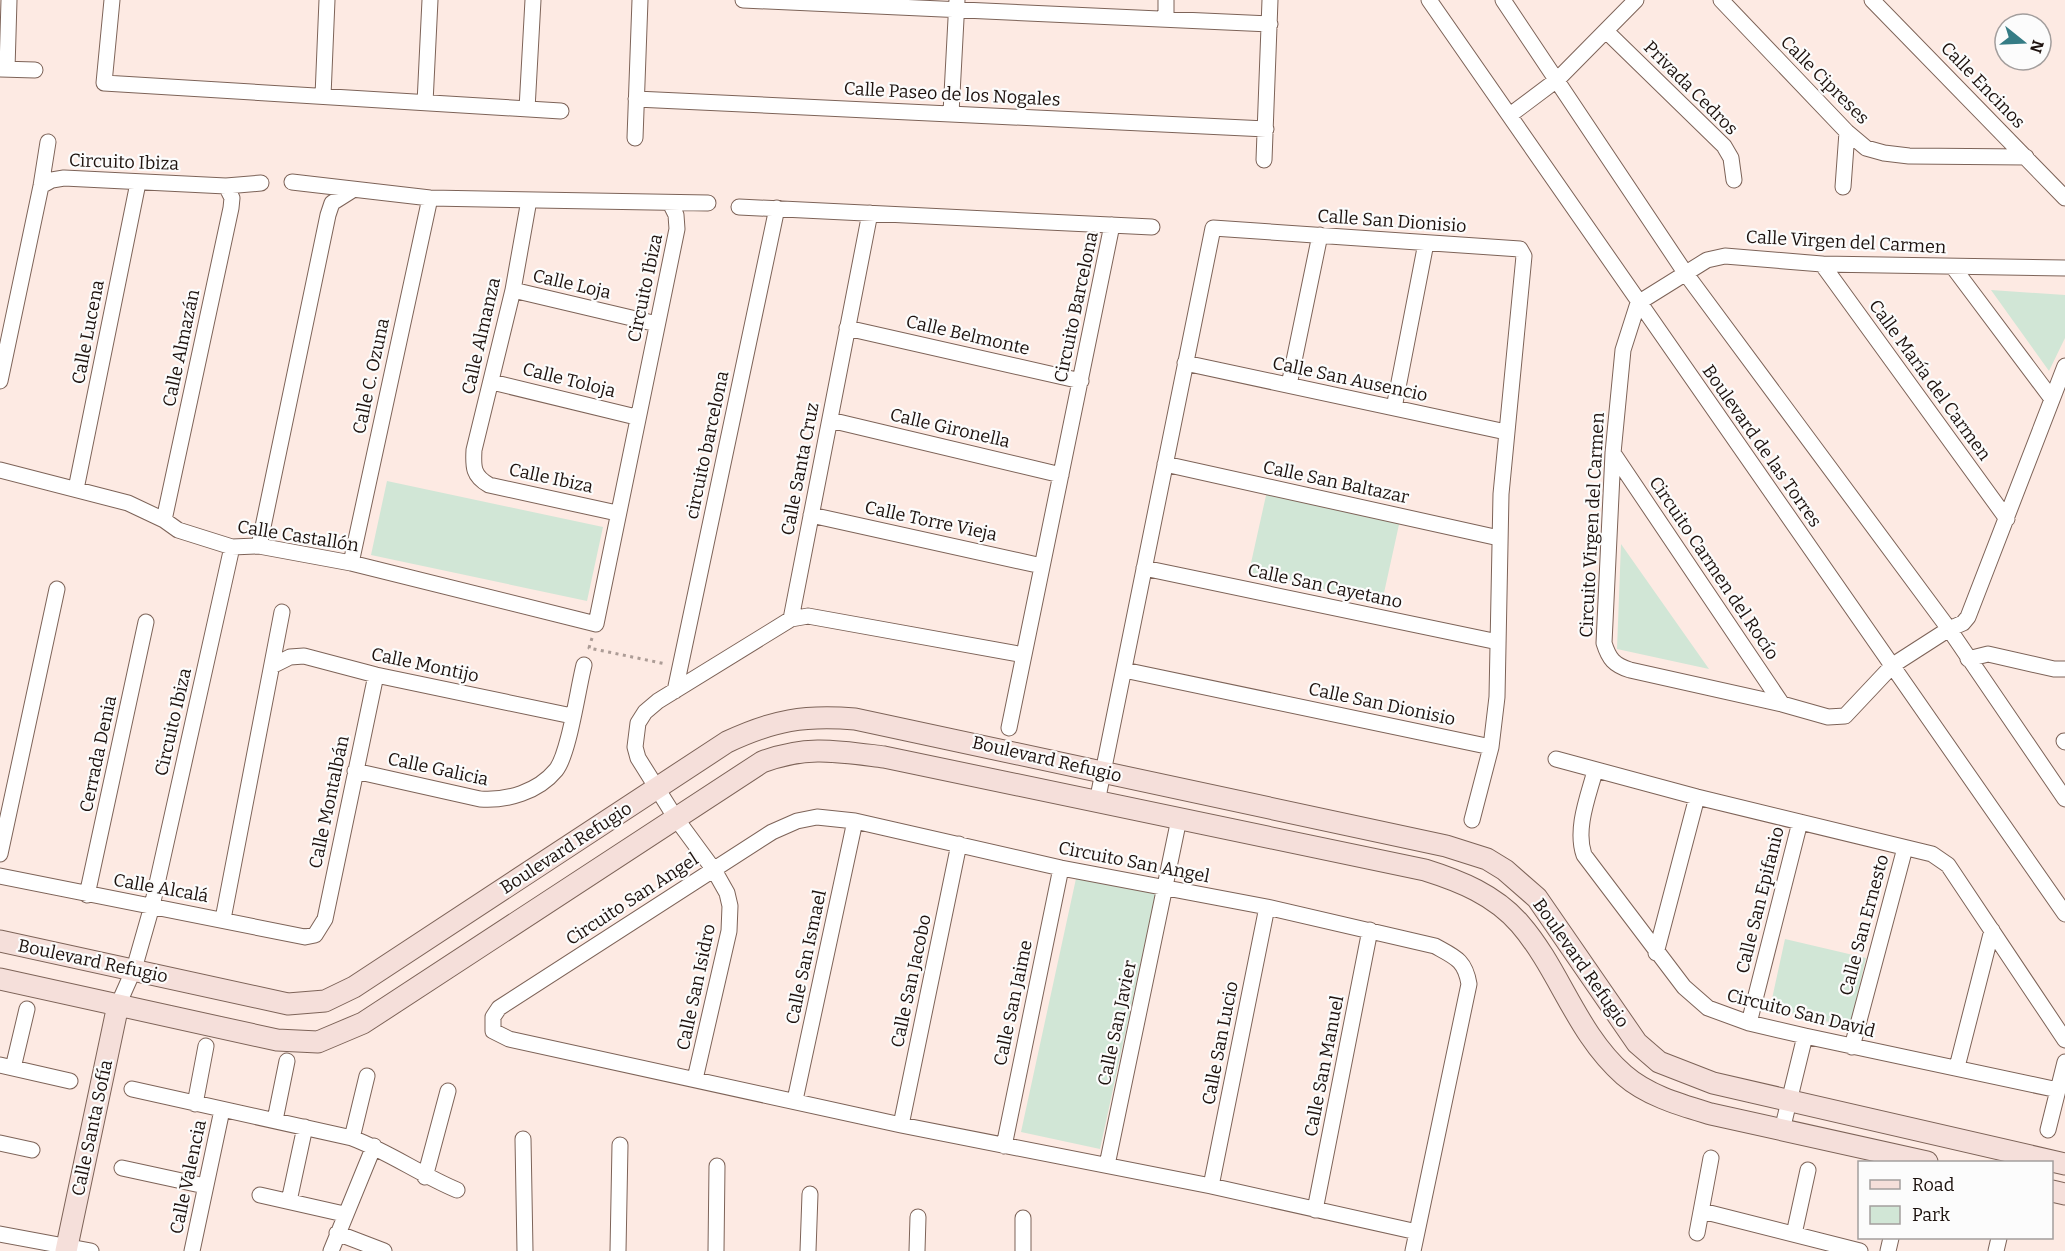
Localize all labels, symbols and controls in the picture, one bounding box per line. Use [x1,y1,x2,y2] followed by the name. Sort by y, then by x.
[1993,12,2053,72] north arrow
[1776,31,1874,129] street label: Calle Cipreses
[1639,36,1743,140] street label: Privada Cedros
[1936,37,2030,133] street label: Calle Encinos
[2026,38,2048,55] text: N
[843,77,1061,111] street label: Calle Paseo de los Nogales
[68,149,180,175] street label: Circuito Ibiza
[1317,205,1467,237] street label: Calle San Dionisio
[1745,226,1947,258] street label: Calle Virgen del Carmen
[1049,229,1103,384] street label: Circuito Barcelona
[623,232,667,344] street label: Circuito Ibiza
[531,264,613,304] street label: Calle Loja
[457,275,505,397] street label: Calle Almanza
[67,278,109,386] street label: Calle Lucena
[158,287,204,409] street label: Calle Almazán
[1864,295,1996,465] street label: Calle María del Carmen
[904,310,1032,360] street label: Calle Belmonte
[348,316,394,436] street label: Calle C. Ozuna
[1270,352,1430,406] street label: Calle San Ausencio
[520,358,618,402] street label: Calle Toloja
[1698,361,1826,531] street label: Boulevard de las Torres
[681,369,733,521] street label: circuito barcelona
[776,401,824,537] street label: Calle Santa Cruz
[888,403,1012,453] street label: Calle Gironella
[1575,411,1609,638] street label: Circuito Virgen del Carmen
[1261,456,1411,508] street label: Calle San Baltazar
[507,458,595,498] street label: Calle Ibiza
[1644,472,1784,664] street label: Circuito Carmen del Rocío
[863,496,999,546] street label: Calle Torre Vieja
[236,516,361,557] street label: Calle Castallón
[1246,559,1404,613] street label: Calle San Cayetano
[369,643,481,687] street label: Calle Montijo
[150,666,196,778] street label: Circuito Ibiza
[1307,678,1457,730] street label: Calle San Dionisio
[75,693,121,814] street label: Cerrada Denia
[970,731,1124,787] street label: Boulevard Refugio
[304,733,354,871] street label: Calle Montalbán
[386,748,490,790] street label: Calle Galicia
[496,797,636,899] street label: Boulevard Refugio
[1731,824,1789,976] street label: Calle San Epifanio
[1057,837,1211,887] street label: Circuito San Angel
[562,848,702,950] street label: Circuito San Angel
[1835,852,1893,998] street label: Calle San Ernesto
[112,869,210,907] street label: Calle Alcalá
[781,888,831,1026] street label: Calle San Ismael
[1528,894,1634,1032] street label: Boulevard Refugio
[886,912,936,1050] street label: Calle San Jacobo
[672,922,720,1052] street label: Calle San Isidro
[16,934,170,988] street label: Boulevard Refugio
[989,938,1037,1068] street label: Calle San Jaime
[1093,958,1141,1088] street label: Calle San Javier
[1197,979,1243,1107] street label: Calle San Lucio
[1724,984,1878,1042] street label: Circuito San David
[1300,994,1348,1138] street label: Calle San Manuel
[67,1058,117,1198] street label: Calle Santa Sofía
[165,1118,211,1236] street label: Calle Valencia
[1858,1161,2053,1239] legend
[1912,1174,1955,1196] text: Road
[1912,1204,1951,1226] text: Park

